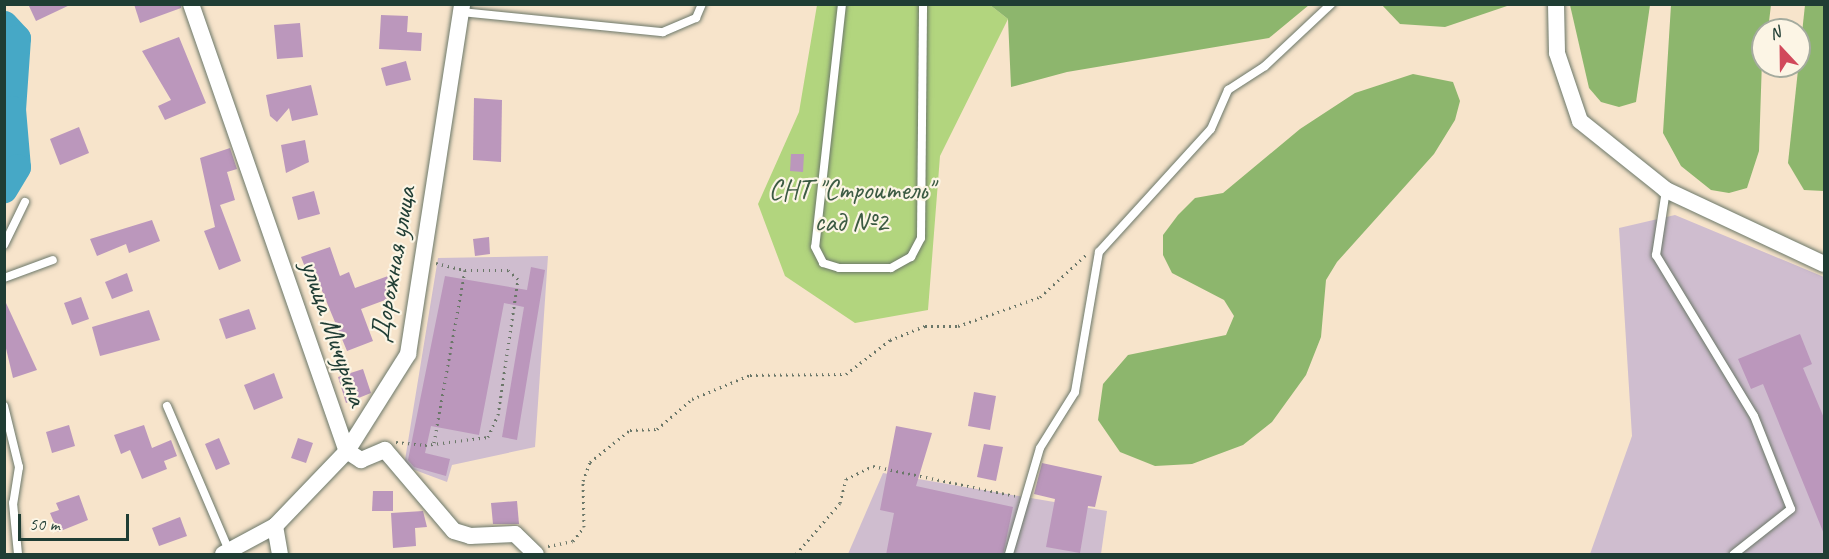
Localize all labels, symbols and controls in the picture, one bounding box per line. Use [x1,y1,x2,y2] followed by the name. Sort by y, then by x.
[1751,18,1811,78] north arrow
[1767,22,1783,44] text: N
[769,173,933,239] park label: СНТ "Строитель" сад №2
[363,183,423,345] street label: Дорожная улица
[293,255,375,411] street label: улица Мичурина
[21,502,132,540] scale bar
[29,513,60,535] text: 50 m

